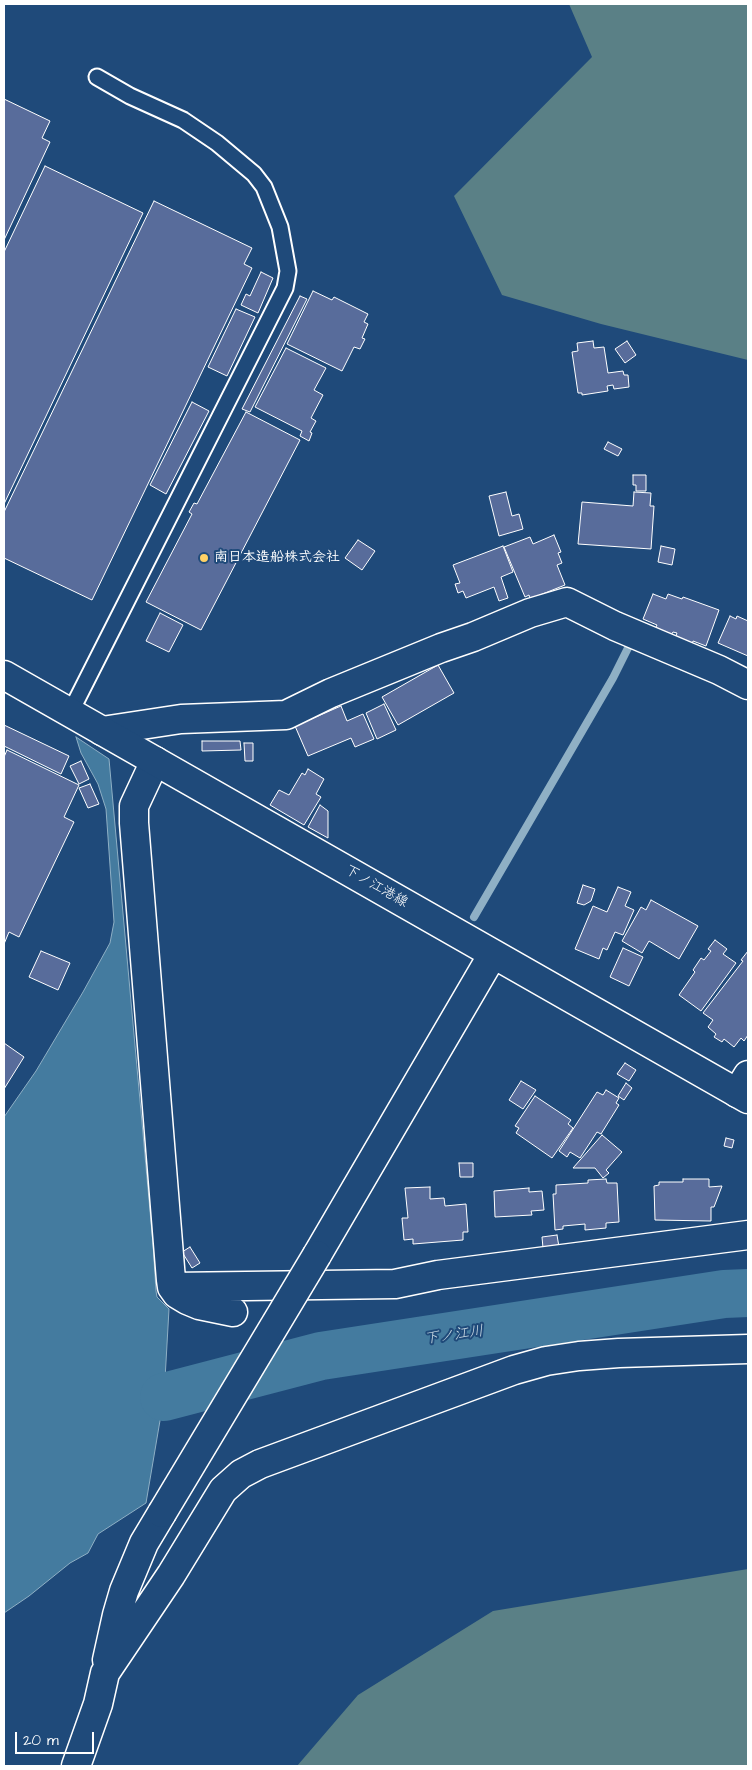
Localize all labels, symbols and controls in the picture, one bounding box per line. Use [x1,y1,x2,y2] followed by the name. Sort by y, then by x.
[214,550,340,566] place label: 南日本造船株式会社
[198,552,210,564] marker: 南日本造船株式会社
[341,862,411,912] street label: 下ノ江港線
[423,1323,485,1349] water label: 下ノ江川
[18,1722,96,1754] scale bar
[23,1730,59,1751] text: 20 m

